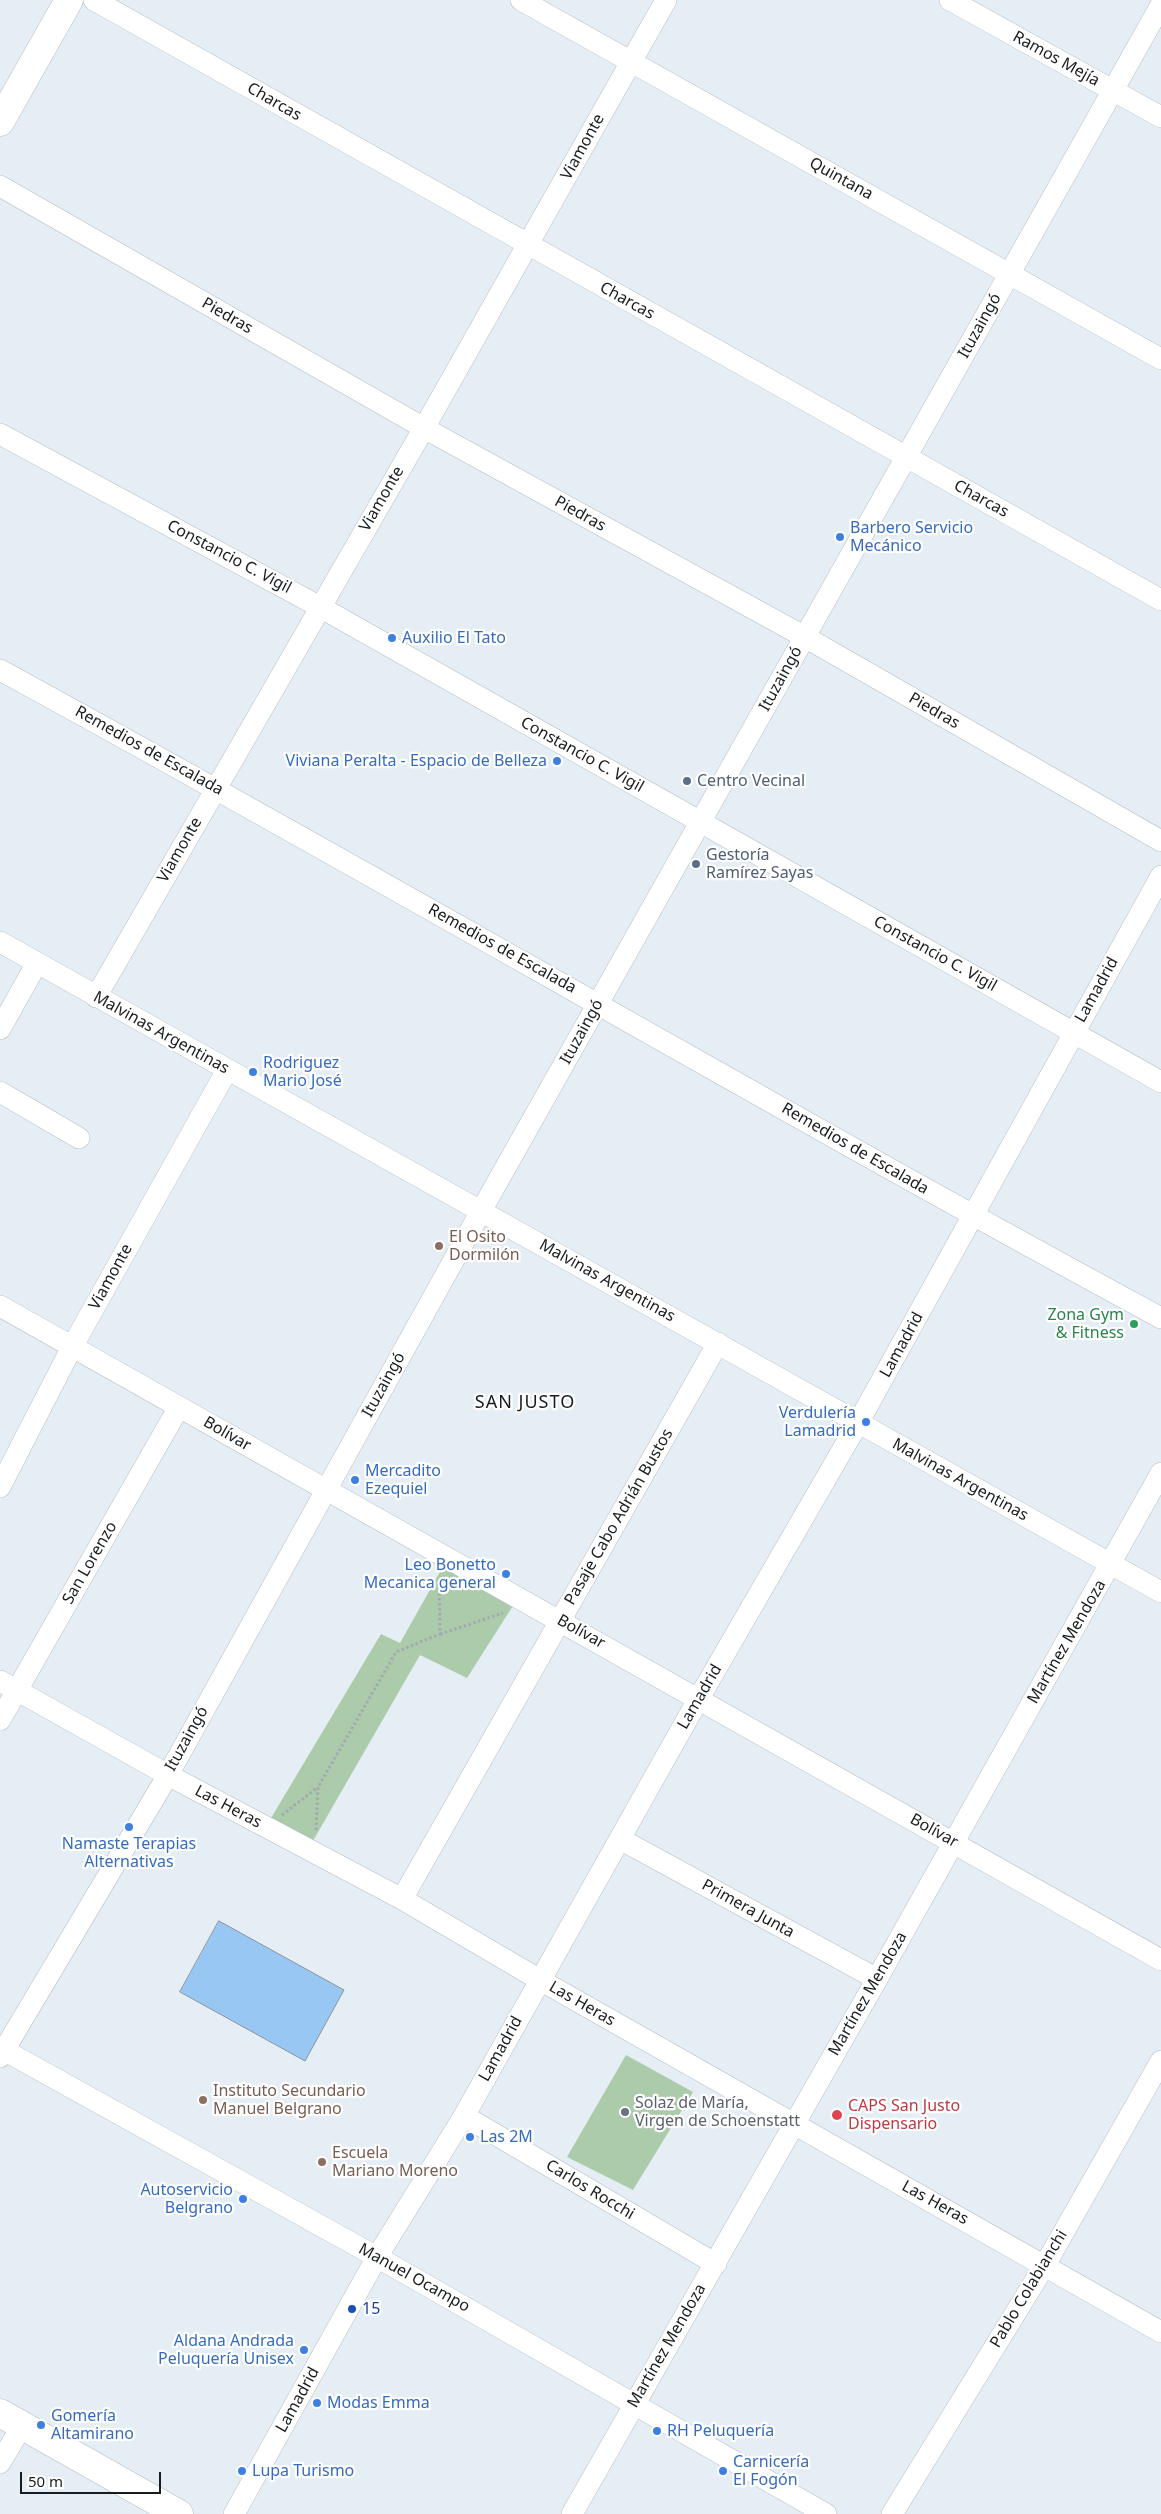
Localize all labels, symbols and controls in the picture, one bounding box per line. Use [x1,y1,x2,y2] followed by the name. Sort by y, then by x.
[1009,27,1103,91] street label: Ramos Mejía
[243,79,305,125] street label: Charcas
[557,111,609,183] street label: Viamonte
[806,154,876,204] street label: Quintana
[596,278,658,324] street label: Charcas
[954,290,1006,362] street label: Ituzaingó
[198,294,256,338] street label: Piedras
[356,463,408,535] street label: Viamonte
[950,476,1012,522] street label: Charcas
[551,492,609,536] street label: Piedras
[164,516,294,598] street label: Constancio C. Vigil
[850,518,973,556] place label: Barbero Servicio Mecánico
[834,531,846,543] marker: Barbero Servicio Mecánico
[402,628,506,648] place label: Auxilio El Tato
[386,632,398,644] marker: Auxilio El Tato
[755,643,807,715] street label: Ituzaingó
[905,689,963,733] street label: Piedras
[71,702,227,800] street label: Remedios de Escalada
[517,713,647,797] street label: Constancio C. Vigil
[286,751,547,771] place label: Viviana Peralta - Espacio de Belleza
[551,755,563,767] marker: Viviana Peralta - Espacio de Belleza
[697,771,805,791] place label: Centro Vecinal
[681,775,693,787] marker: Centro Vecinal
[154,814,206,886] street label: Viamonte
[706,845,813,883] place label: Gestoría Ramírez Sayas
[690,858,702,870] marker: Gestoría Ramírez Sayas
[424,900,580,998] street label: Remedios de Escalada
[870,912,1000,996] street label: Constancio C. Vigil
[1071,954,1123,1026] street label: Lamadrid
[90,988,232,1078] street label: Malvinas Argentinas
[556,996,608,1068] street label: Ituzaingó
[263,1053,342,1091] place label: Rodriguez Mario José
[247,1066,259,1078] marker: Rodriguez Mario José
[778,1099,932,1199] street label: Remedios de Escalada
[449,1227,520,1265] place label: El Osito Dormilón
[536,1236,678,1326] street label: Malvinas Argentinas
[433,1240,445,1252] marker: El Osito Dormilón
[85,1241,137,1313] street label: Viamonte
[1047,1305,1124,1343] place label: Zona Gym & Fitness
[876,1309,928,1381] street label: Lamadrid
[1128,1318,1140,1330] marker: Zona Gym & Fitness
[358,1349,410,1421] street label: Ituzaingó
[474,1392,576,1414] district label: SAN JUSTO
[779,1403,856,1441] place label: Verdulería Lamadrid
[200,1413,254,1455] street label: Bolívar
[860,1416,872,1428] marker: Verdulería Lamadrid
[561,1425,677,1609] street label: Pasaje Cabo Adrián Bustos
[889,1435,1031,1525] street label: Malvinas Argentinas
[365,1461,441,1499] place label: Mercadito Ezequiel
[349,1474,361,1486] marker: Mercadito Ezequiel
[59,1518,121,1608] street label: San Lorenzo
[364,1555,496,1593] place label: Leo Bonetto Mecanica general
[500,1568,512,1580] marker: Leo Bonetto Mecanica general
[1024,1577,1110,1707] street label: Martínez Mendoza
[554,1611,608,1653] street label: Bolívar
[674,1661,726,1733] street label: Lamadrid
[161,1703,213,1775] street label: Ituzaingó
[191,1781,265,1833] street label: Las Heras
[907,1810,961,1852] street label: Bolívar
[123,1821,135,1833] marker: Namaste Terapias Alternativas
[62,1834,196,1872] place label: Namaste Terapias Alternativas
[698,1876,798,1942] street label: Primera Junta
[825,1929,911,2059] street label: Martínez Mendoza
[546,1977,618,2031] street label: Las Heras
[475,2013,527,2085] street label: Lamadrid
[213,2081,366,2119] place label: Instituto Secundario Manuel Belgrano
[635,2093,800,2131] place label: Solaz de María, Virgen de Schoenstatt
[197,2094,209,2106] marker: Instituto Secundario Manuel Belgrano
[848,2096,960,2134] place label: CAPS San Justo Dispensario
[619,2106,631,2118] marker: Solaz de María, Virgen de Schoenstatt
[830,2108,844,2122] marker: CAPS San Justo Dispensario
[480,2127,533,2147] place label: Las 2M
[464,2131,476,2143] marker: Las 2M
[332,2143,458,2181] place label: Escuela Mariano Moreno
[316,2156,328,2168] marker: Escuela Mariano Moreno
[542,2156,638,2224] street label: Carlos Rocchi
[898,2177,972,2229] street label: Las Heras
[140,2180,233,2218] place label: Autoservicio Belgrano
[237,2193,249,2205] marker: Autoservicio Belgrano
[986,2227,1072,2351] street label: Pablo Colabianchi
[355,2239,473,2317] street label: Manuel Ocampo
[624,2281,710,2411] street label: Martínez Mendoza
[362,2299,380,2319] place label: 15
[346,2303,358,2315] marker: 15
[158,2331,294,2369] place label: Aldana Andrada Peluquería Unisex
[298,2344,310,2356] marker: Aldana Andrada Peluquería Unisex
[272,2364,324,2436] street label: Lamadrid
[327,2393,430,2413] place label: Modas Emma
[311,2397,323,2409] marker: Modas Emma
[51,2406,134,2444] place label: Gomería Altamirano
[35,2419,47,2431] marker: Gomería Altamirano
[667,2421,774,2441] place label: RH Peluquería
[651,2425,663,2437] marker: RH Peluquería
[733,2452,809,2490] place label: Carnicería El Fogón
[252,2461,354,2481] place label: Lupa Turismo
[22,2462,164,2494] scale bar
[236,2465,248,2477] marker: Lupa Turismo
[717,2465,729,2477] marker: Carnicería El Fogón
[28,2471,63,2491] text: 50 m

